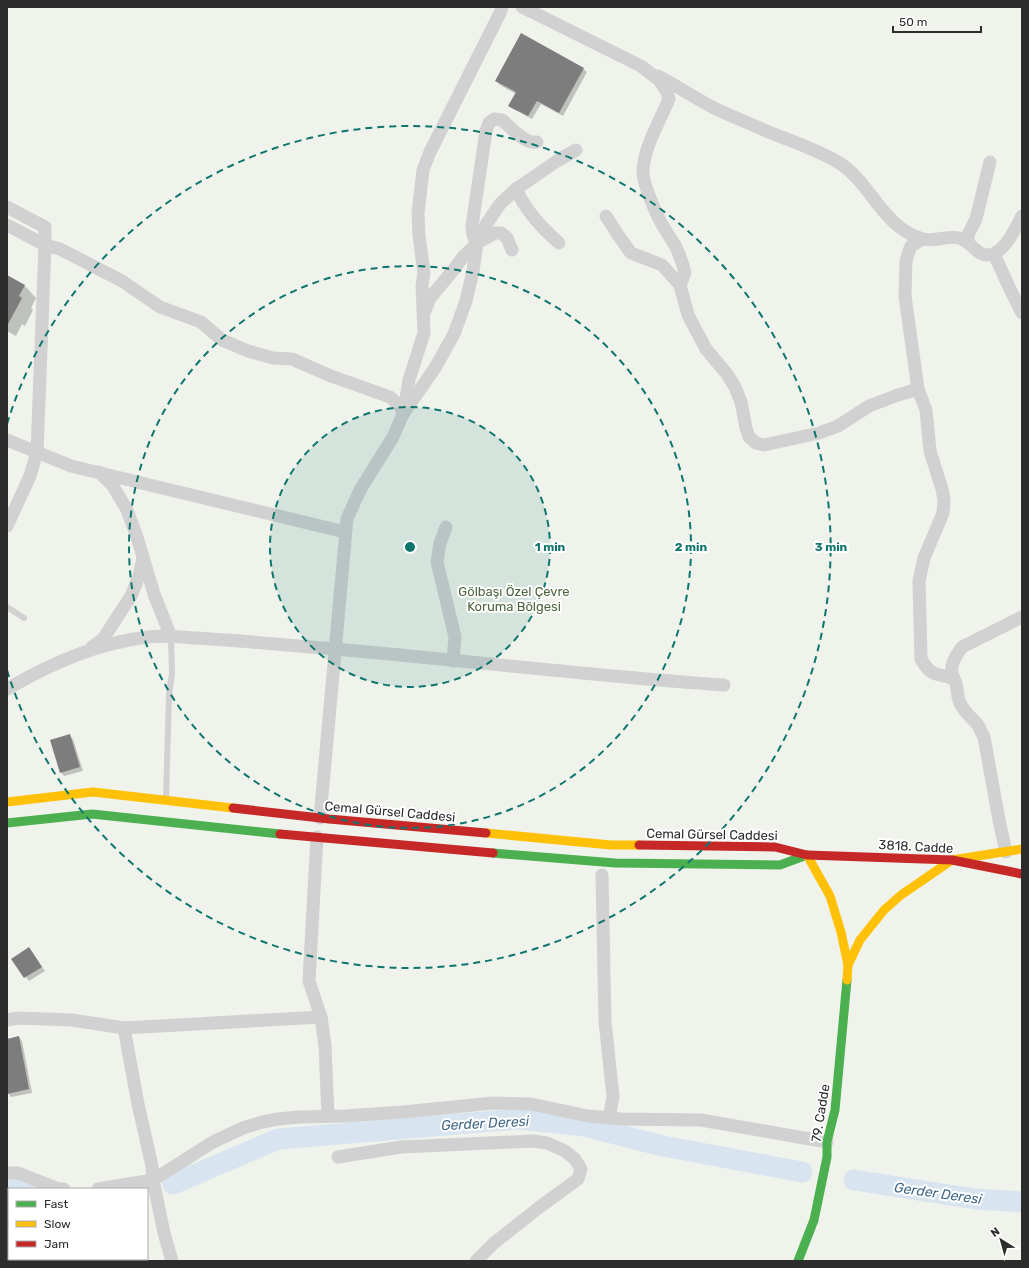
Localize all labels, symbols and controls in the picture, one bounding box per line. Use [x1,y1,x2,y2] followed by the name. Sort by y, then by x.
[893,8,981,34] scale bar
[899,15,927,29] text: 50 m
[403,540,417,554] centre of rings
[535,540,566,554] text: 1 min
[675,540,708,554] text: 2 min
[815,540,848,554] text: 3 min
[458,584,570,615] park label: Gölbaşı Özel Çevre Koruma Bölgesi
[324,798,456,825] street label: Cemal Gürsel Caddesi
[646,826,778,843] street label: Cemal Gürsel Caddesi
[878,837,954,856] street label: 3818. Cadde
[809,1083,832,1143] street label: 79. Cadde
[440,1113,530,1134] water label: Gerder Deresi
[893,1179,983,1208] water label: Gerder Deresi
[8,1188,148,1260] legend
[44,1197,68,1211] text: Fast
[44,1217,71,1231] text: Slow
[981,1220,1021,1260] north arrow
[988,1225,1002,1240] text: N
[44,1237,69,1251] text: Jam

